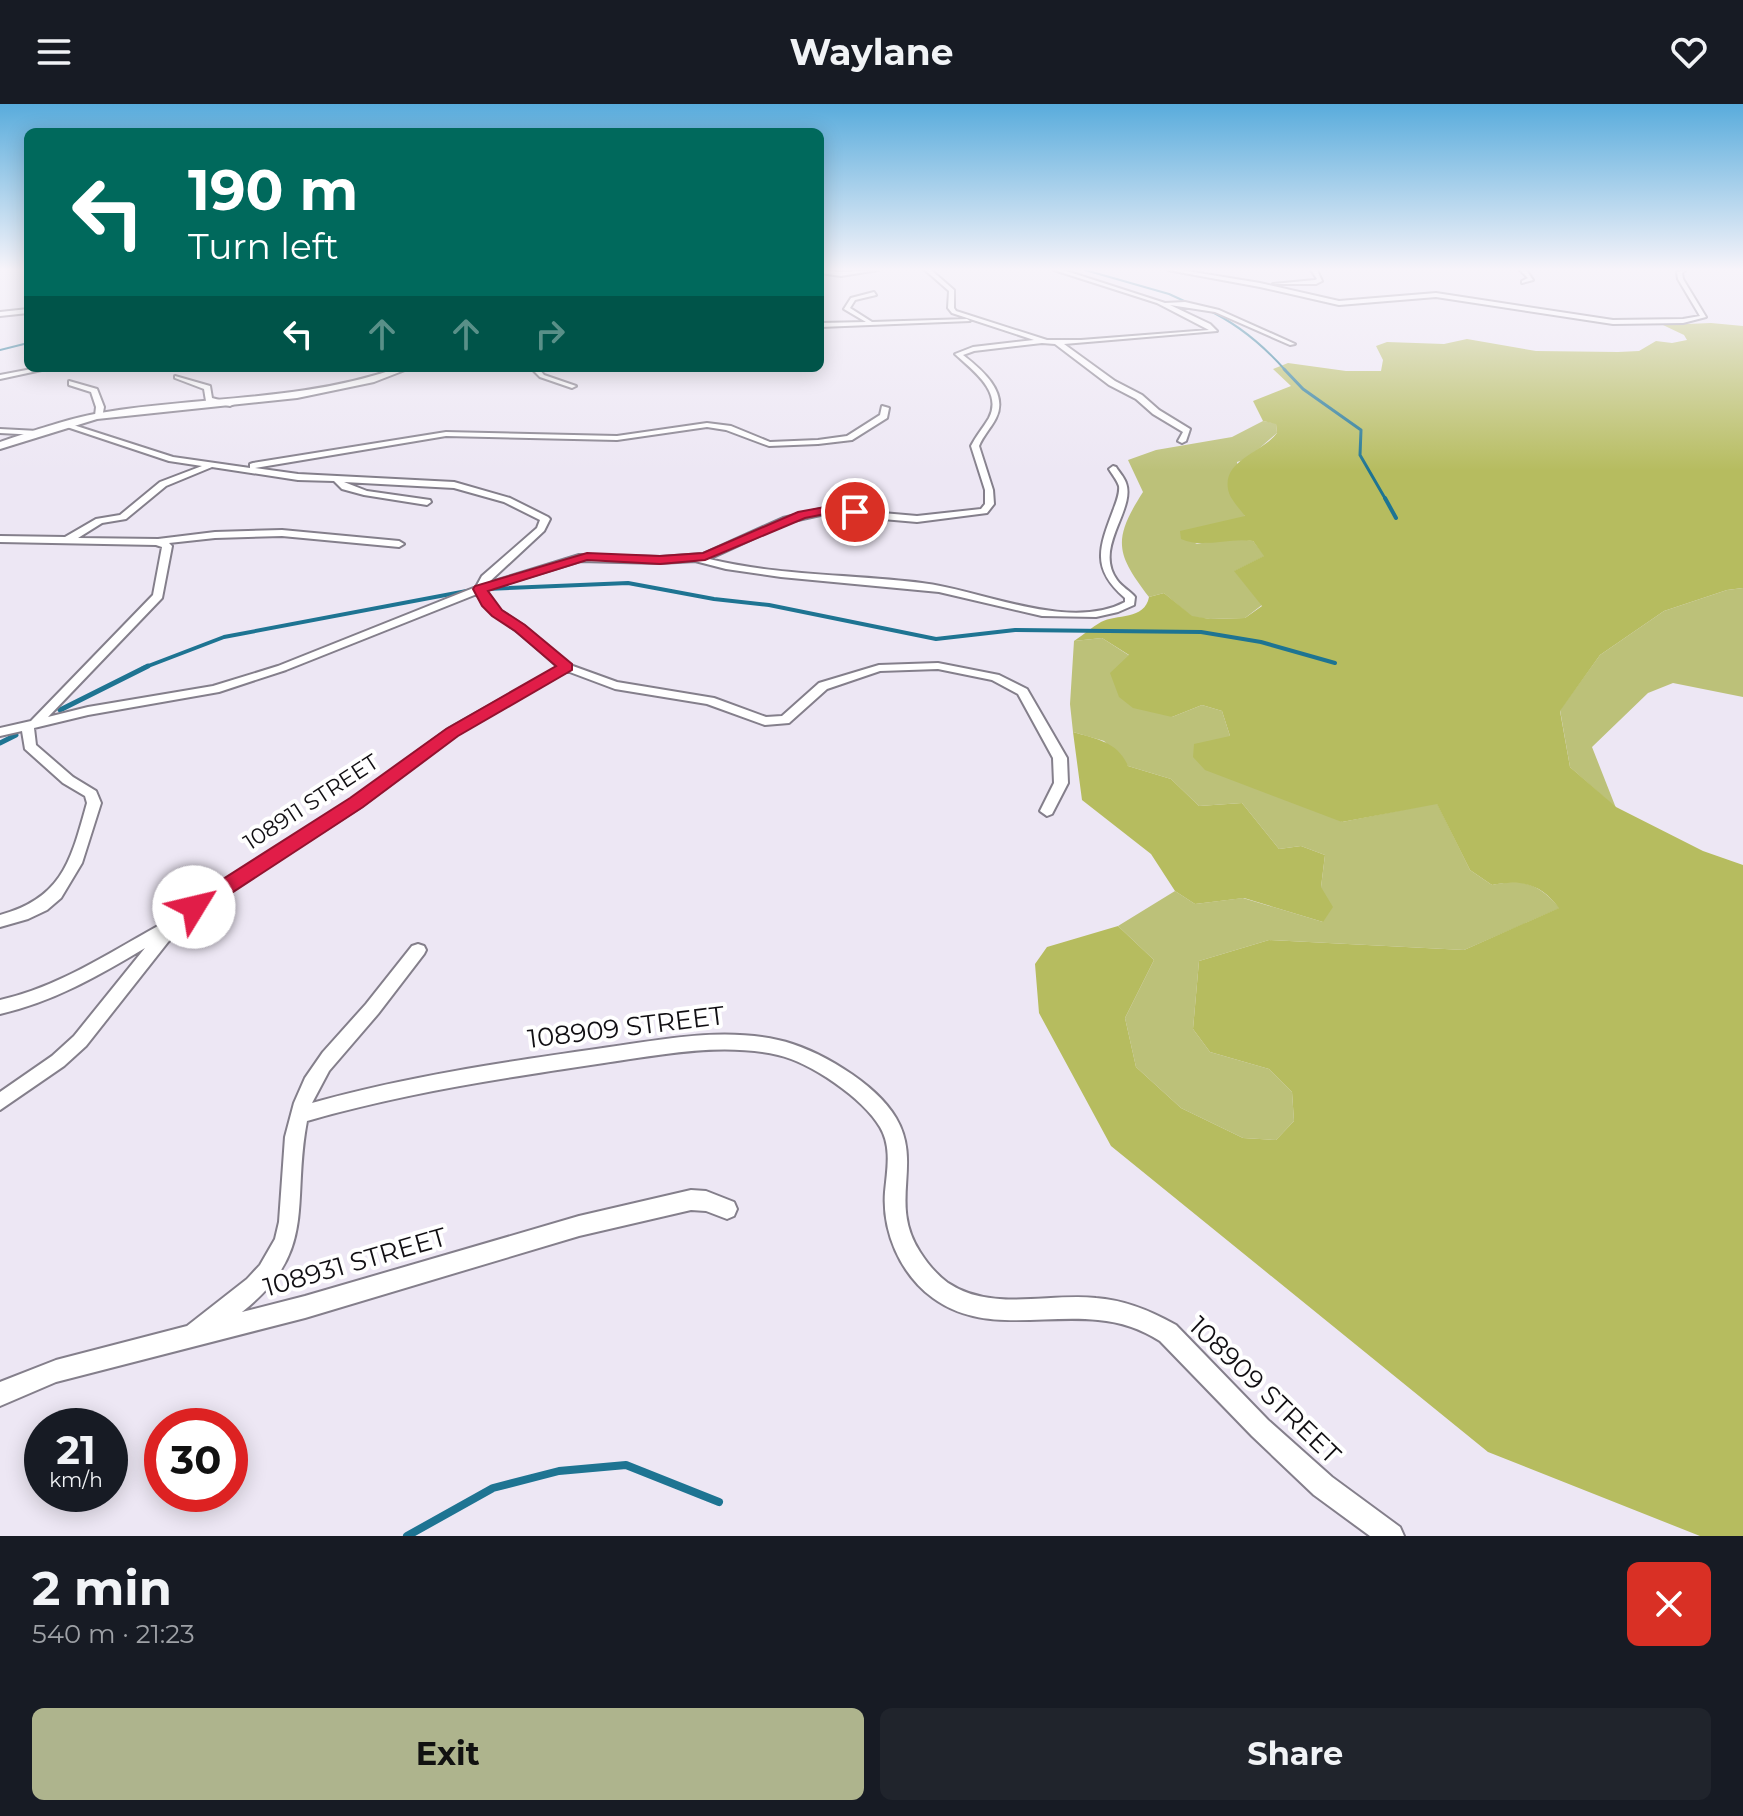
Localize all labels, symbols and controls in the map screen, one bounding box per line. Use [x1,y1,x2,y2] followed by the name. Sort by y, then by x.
[32,30,76,74] icon: menu
[789,30,954,74] text: Waylane
[1667,30,1711,74] icon: heart
[188,156,358,224] text: 190 m
[56,160,160,264] icon: left
[188,224,339,268] text: Turn left
[276,312,320,356] icon: left
[360,312,404,356] icon: ahead
[444,312,488,356] icon: ahead
[528,312,572,356] icon: right
[821,478,889,546] pin
[833,490,877,534] icon: arrive
[238,748,384,856] street label: 108911 STREET
[152,865,236,949] position arrow
[526,999,726,1055] street label: 108909 STREET
[260,1221,450,1303] street label: 108931 STREET
[1183,1310,1347,1470] street label: 108909 STREET
[144,1408,248,1512] speed limit sign: 30
[56,1425,96,1474] text: 21
[49,1468,103,1492] text: km/h
[32,1559,172,1617] text: 2 min
[1627,1562,1711,1646] button: close
[32,1618,195,1650] text: 540 m · 21:23
[32,1708,864,1800] button: Exit
[880,1708,1711,1800] button: Share

